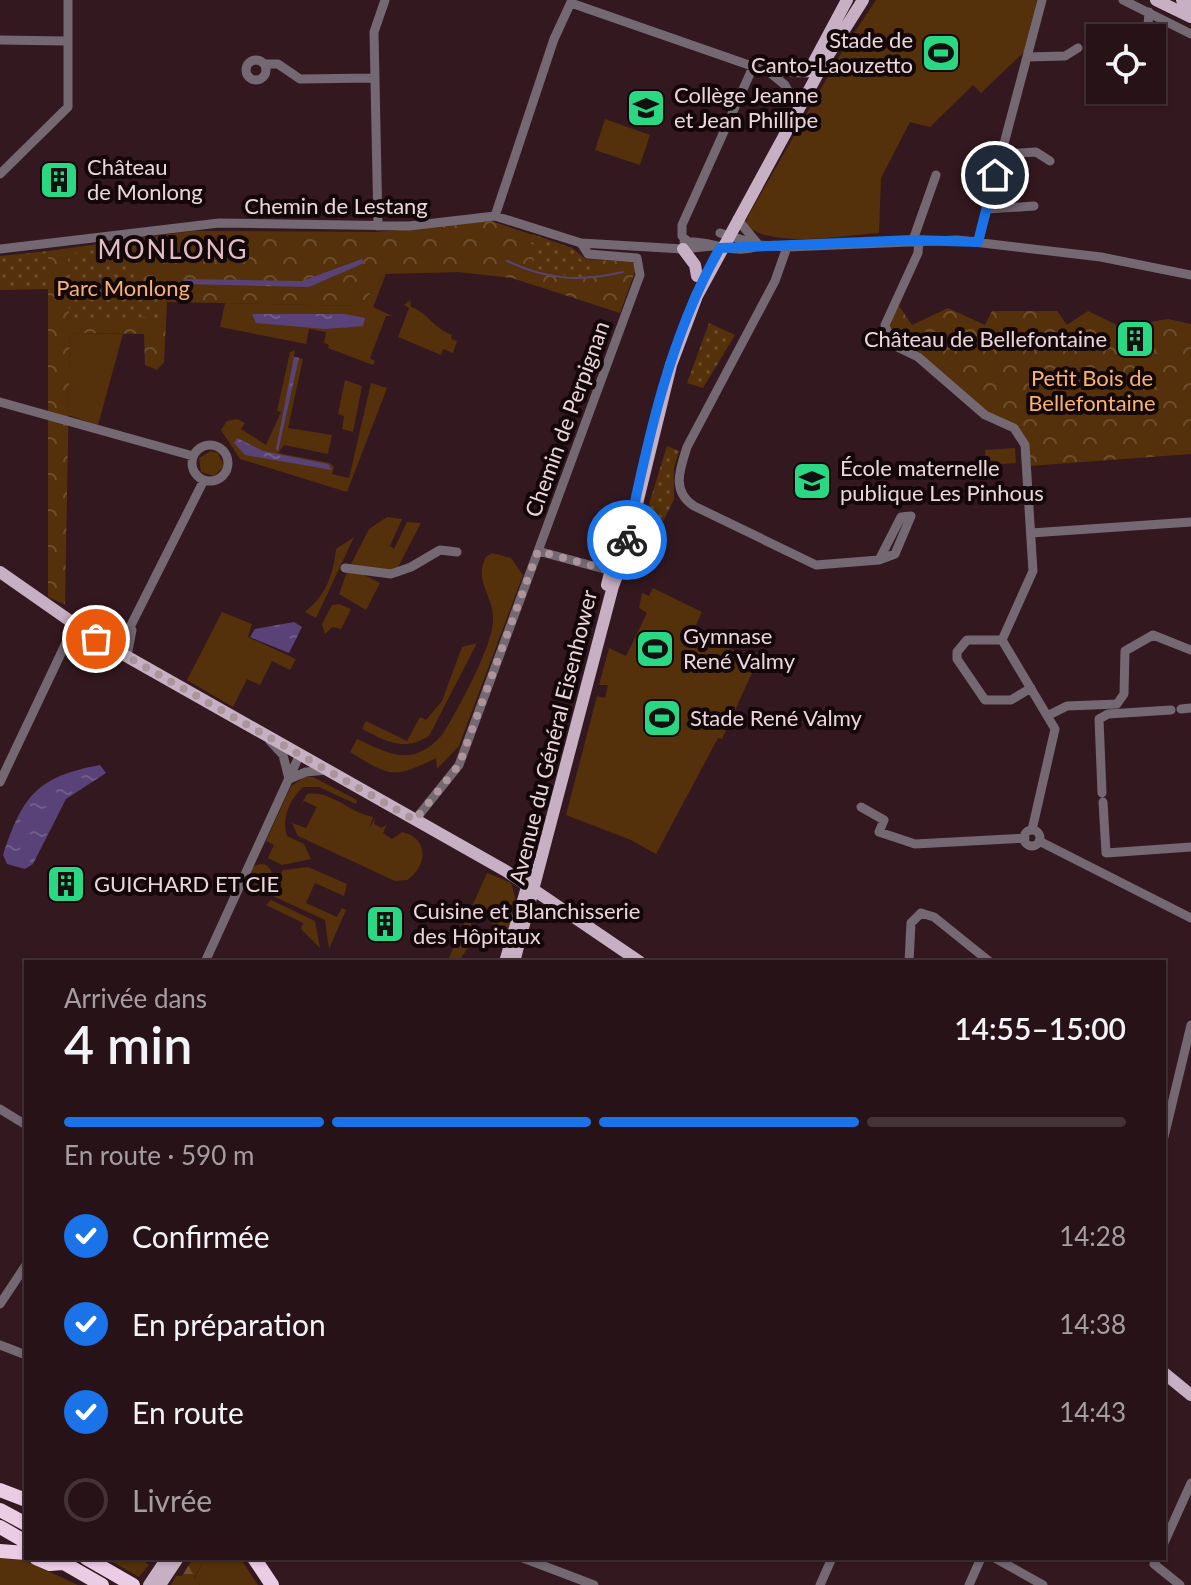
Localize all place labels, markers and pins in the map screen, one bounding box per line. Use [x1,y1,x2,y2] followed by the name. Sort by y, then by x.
[751,26,913,78] place label: Stade de Canto-Laouzetto
[920,32,962,74] sports icon: Stade de Canto-Laouzetto
[674,81,818,133] place label: Collège Jeanne et Jean Phillipe
[625,87,667,129] school or university icon: Collège Jeanne et Jean Phillipe
[961,141,1029,209] pin
[87,153,203,205] place label: Château de Monlong
[38,159,80,201] building icon: Château de Monlong
[1114,318,1156,360] building icon: Château de Bellefontaine
[864,325,1107,352] place label: Château de Bellefontaine
[840,454,1044,506] place label: École maternelle publique Les Pinhous
[791,460,833,502] school or university icon: École maternelle publique Les Pinhous
[62,605,130,673] pin
[683,622,796,674] place label: Gymnase René Valmy
[634,628,676,670] sports icon: Gymnase René Valmy
[641,697,683,739] sports icon: Stade René Valmy
[690,704,862,731] place label: Stade René Valmy
[45,863,87,905] building icon: GUICHARD ET CIE
[94,870,279,897] place label: GUICHARD ET CIE
[413,897,641,949] place label: Cuisine et Blanchisserie des Hôpitaux
[364,903,406,945] building icon: Cuisine et Blanchisserie des Hôpitaux

